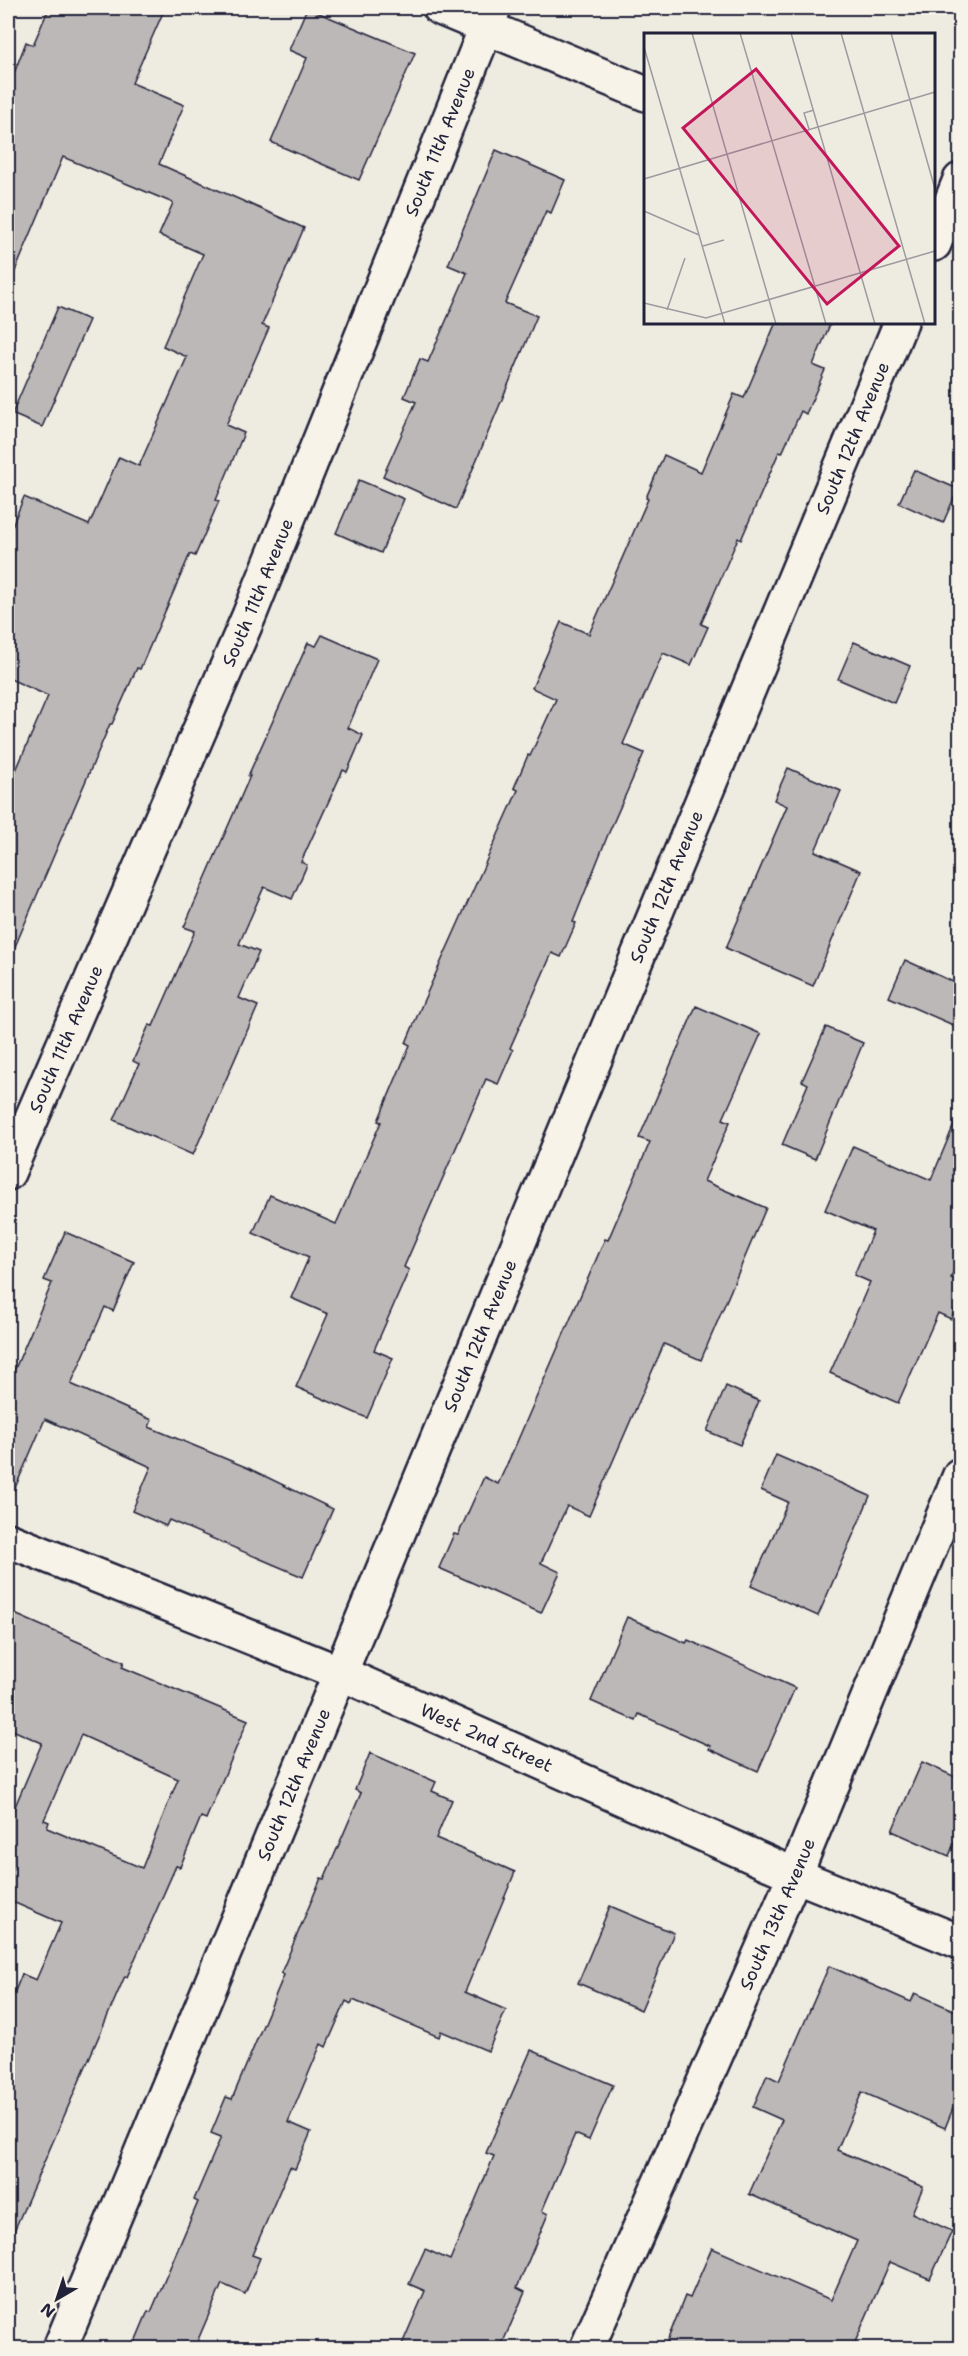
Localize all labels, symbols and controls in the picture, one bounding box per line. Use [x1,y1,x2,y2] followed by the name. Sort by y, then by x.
[644,33,935,324] inset map
[399,64,481,220] street label: South 11th Avenue
[810,358,895,518] street label: South 12th Avenue
[216,515,299,670] street label: South 11th Avenue
[624,807,709,967] street label: South 12th Avenue
[23,962,108,1117] street label: South 11th Avenue
[438,1256,523,1416] street label: South 12th Avenue
[417,1698,557,1778] street label: West 2nd Street
[252,1705,336,1865] street label: South 12th Avenue
[734,1834,821,1994] street label: South 13th Avenue
[27,2269,87,2329] north arrow
[36,2298,59,2322] text: N

